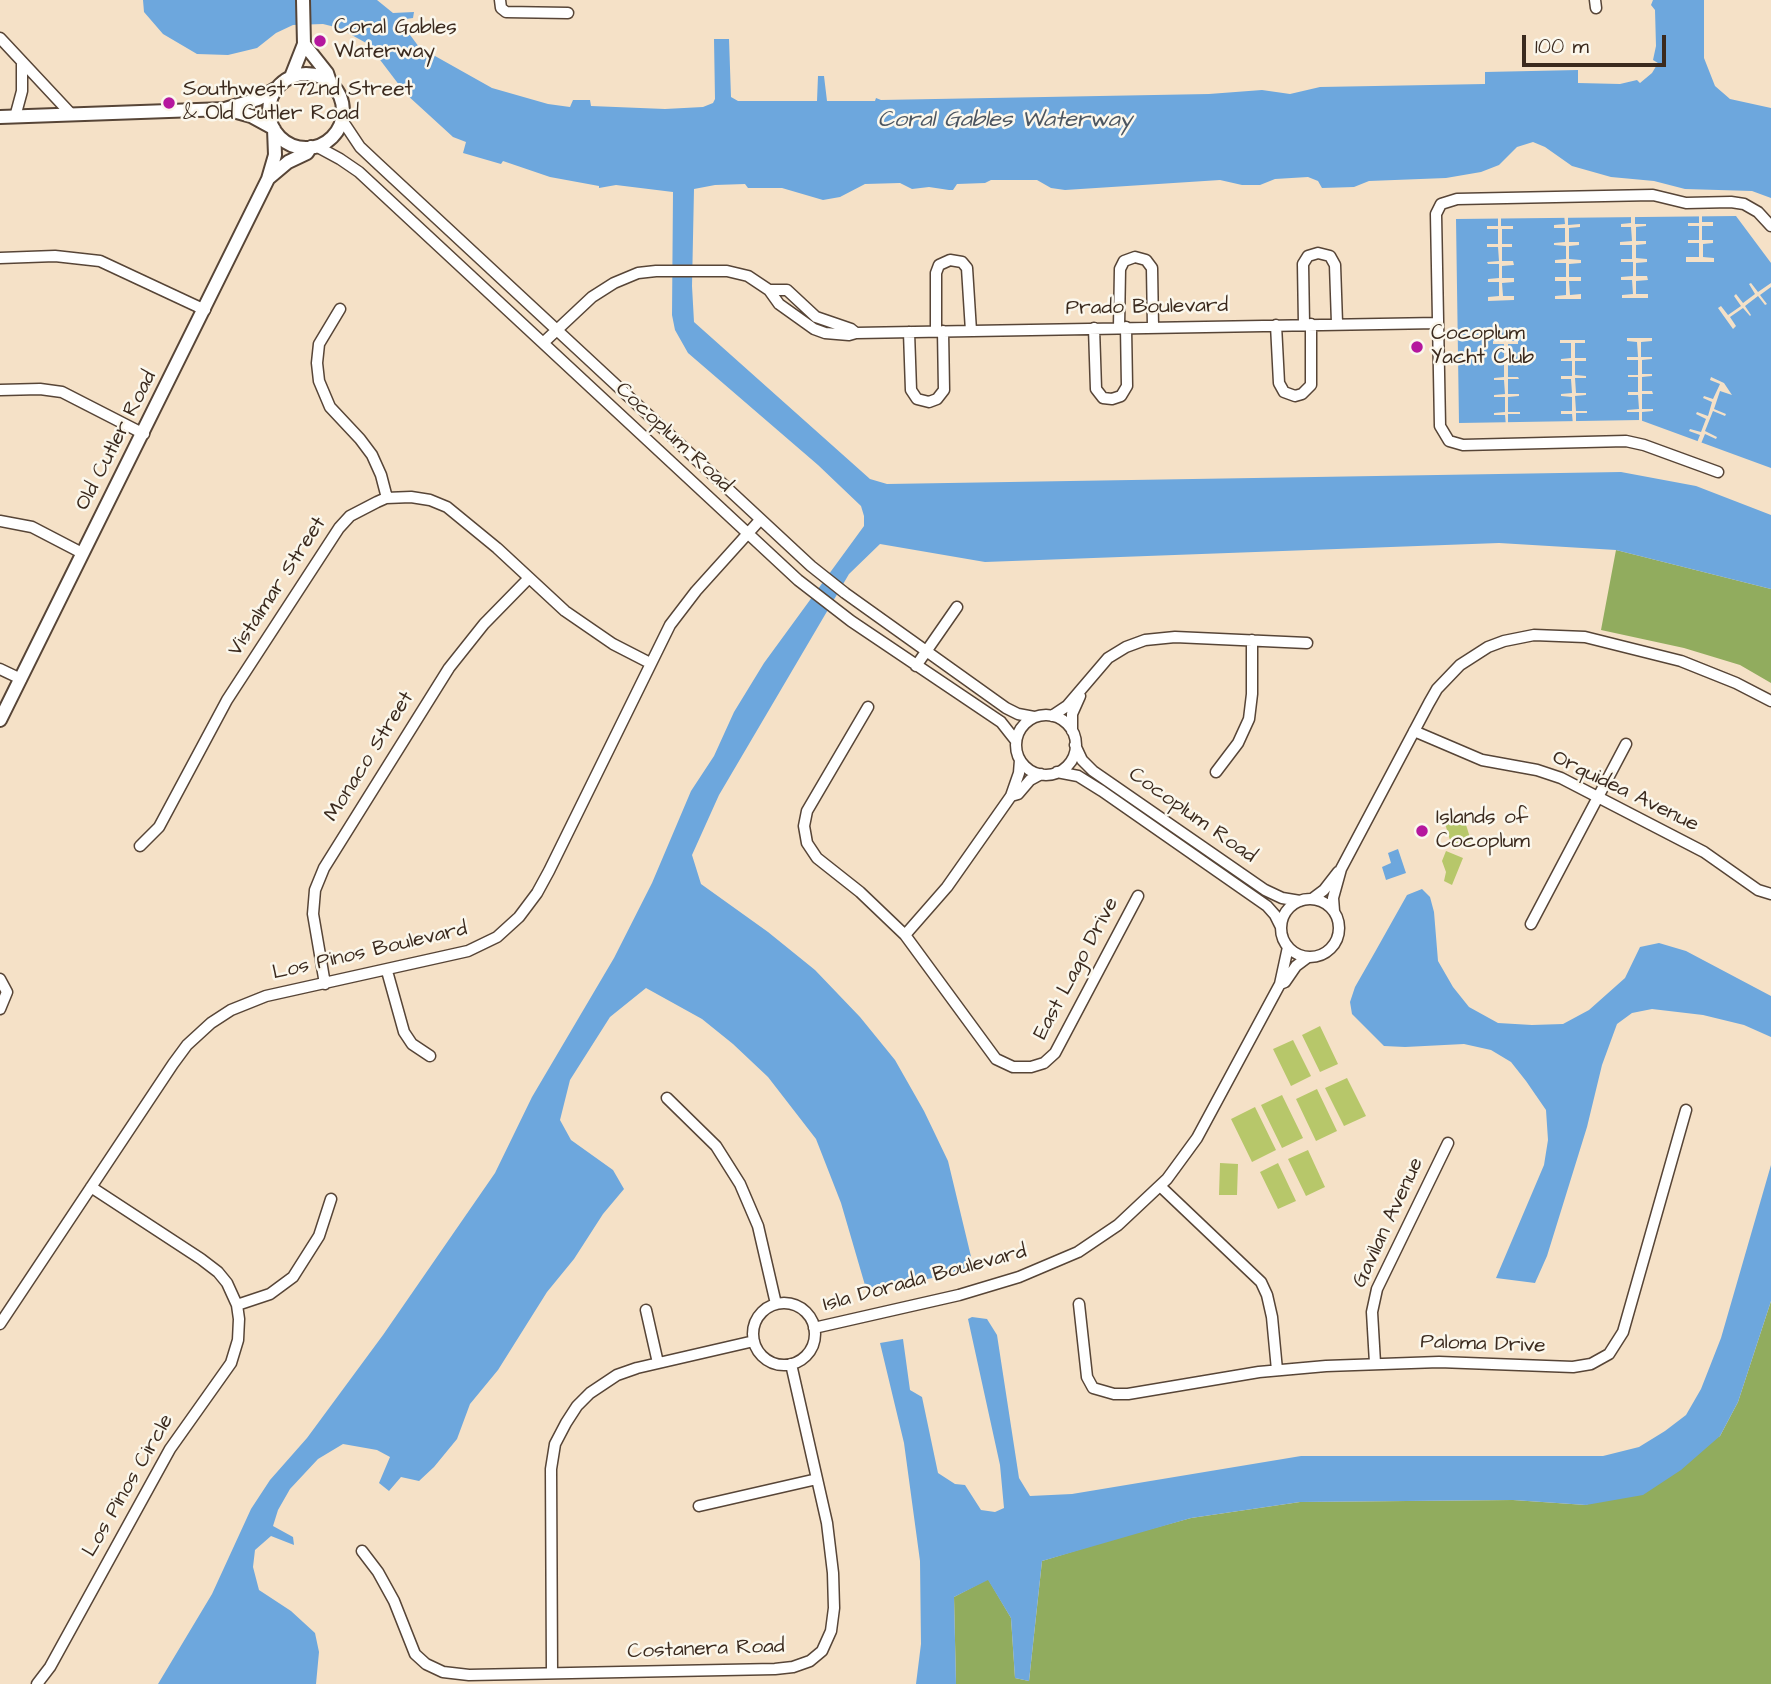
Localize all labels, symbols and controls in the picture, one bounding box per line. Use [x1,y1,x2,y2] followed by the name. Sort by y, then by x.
[334,16,457,66] place label: Coral Gables Waterway
[1526,21,1670,65] scale bar
[1535,32,1589,61] text: 100 m
[312,33,328,49] marker: Coral Gables Waterway
[183,78,413,128] place label: Southwest 72nd Street & Old Cutler Road
[161,95,177,111] marker: Southwest 72nd Street & Old Cutler Road
[878,107,1132,135] water label: Coral Gables Waterway
[1065,294,1229,322] street label: Prado Boulevard
[1431,322,1534,372] place label: Cocoplum Yacht Club
[1409,339,1425,355] marker: Cocoplum Yacht Club
[71,367,163,515] street label: Old Cutler Road
[609,377,737,499] street label: Cocoplum Road
[224,513,332,661] street label: Vistalmar Street
[320,687,420,827] street label: Monaco Street
[1548,746,1702,838] street label: Orquidea Avenue
[1123,763,1261,869] street label: Cocoplum Road
[1436,806,1530,856] place label: Islands of Cocoplum
[1414,823,1430,839] marker: Islands of Cocoplum
[1029,894,1125,1044] street label: East Lago Drive
[270,917,470,987] street label: Los Pinos Boulevard
[1348,1154,1430,1292] street label: Gavilan Avenue
[820,1240,1030,1318] street label: Isla Dorada Boulevard
[1420,1330,1546,1360] street label: Paloma Drive
[78,1410,180,1562] street label: Los Pinos Circle
[627,1635,785,1665] street label: Costanera Road

